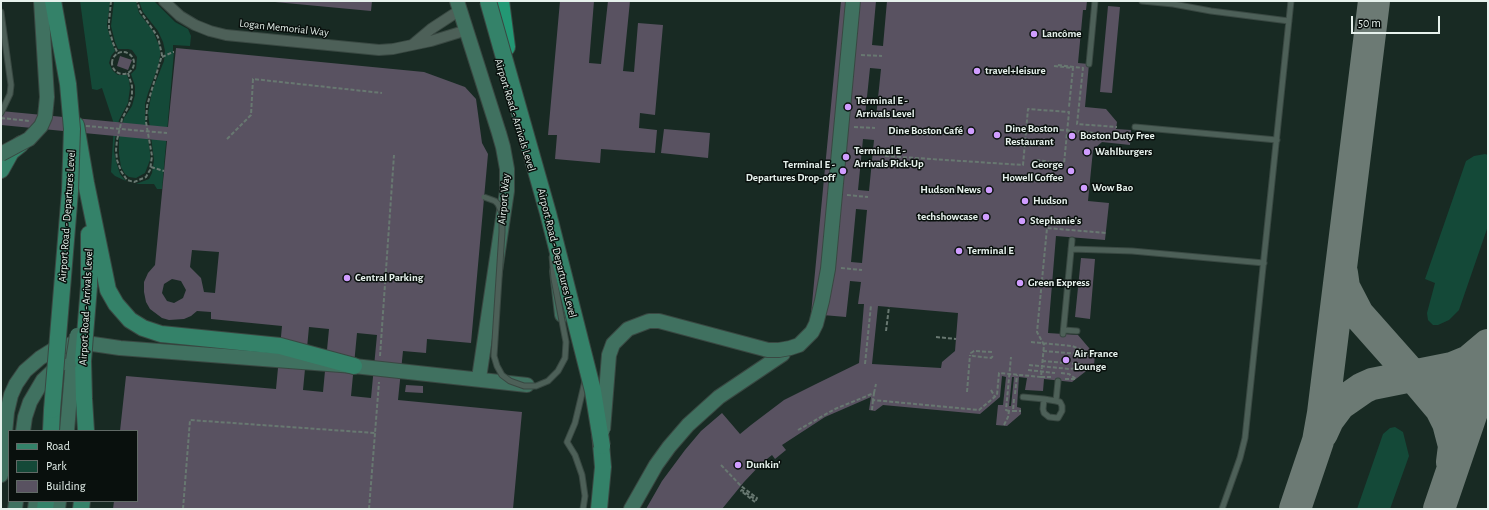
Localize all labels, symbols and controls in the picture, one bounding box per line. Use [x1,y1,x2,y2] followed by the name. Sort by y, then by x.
[1353,8,1442,34] scale bar
[239,17,329,39] street label: Logan Memorial Way
[1358,17,1381,29] text: 50 m
[1042,27,1081,41] place label: Lancôme
[1029,29,1039,39] marker: Lancôme
[492,57,538,173] street label: Airport Road - Arrivals Level
[985,64,1046,78] place label: travel+leisure
[972,66,982,76] marker: travel+leisure
[856,94,915,120] place label: Terminal E - Arrivals Level
[843,102,853,112] marker: Terminal E - Arrivals Level
[1005,122,1059,148] place label: Dine Boston Restaurant
[888,124,963,138] place label: Dine Boston Café
[966,126,976,136] marker: Dine Boston Café
[1080,129,1155,143] place label: Boston Duty Free
[992,130,1002,140] marker: Dine Boston Restaurant
[1067,131,1077,141] marker: Boston Duty Free
[854,144,924,170] place label: Terminal E - Arrivals Pick-Up
[1095,145,1152,159] place label: Wahlburgers
[1082,147,1092,157] marker: Wahlburgers
[56,149,78,283] street label: Airport Road - Departures Level
[841,152,851,162] marker: Terminal E - Arrivals Pick-Up
[746,158,835,184] place label: Terminal E - Departures Drop-off
[1002,158,1063,184] place label: George Howell Coffee
[838,166,848,176] marker: Terminal E - Departures Drop-off
[1066,166,1076,176] marker: George Howell Coffee
[495,173,513,225] street label: Airport Way
[1092,181,1133,195] place label: Wow Bao
[920,183,981,197] place label: Hudson News
[1079,183,1089,193] marker: Wow Bao
[984,185,994,195] marker: Hudson News
[535,187,579,319] street label: Airport Road - Departures Level
[1033,194,1067,208] place label: Hudson
[1020,196,1030,206] marker: Hudson
[917,210,978,224] place label: techshowcase
[981,212,991,222] marker: techshowcase
[1030,214,1081,228] place label: Stephanie's
[1017,216,1027,226] marker: Stephanie's
[967,244,1014,258] place label: Terminal E
[954,246,964,256] marker: Terminal E
[76,248,96,366] street label: Airport Road - Arrivals Level
[355,271,423,285] place label: Central Parking
[342,273,352,283] marker: Central Parking
[1028,276,1090,290] place label: Green Express
[1015,278,1025,288] marker: Green Express
[1074,347,1118,373] place label: Air France Lounge
[1061,355,1071,365] marker: Air France Lounge
[8,430,138,502] legend
[46,440,70,452] text: Road
[746,458,781,472] place label: Dunkin'
[46,460,67,472] text: Park
[733,460,743,470] marker: Dunkin'
[46,480,86,492] text: Building

